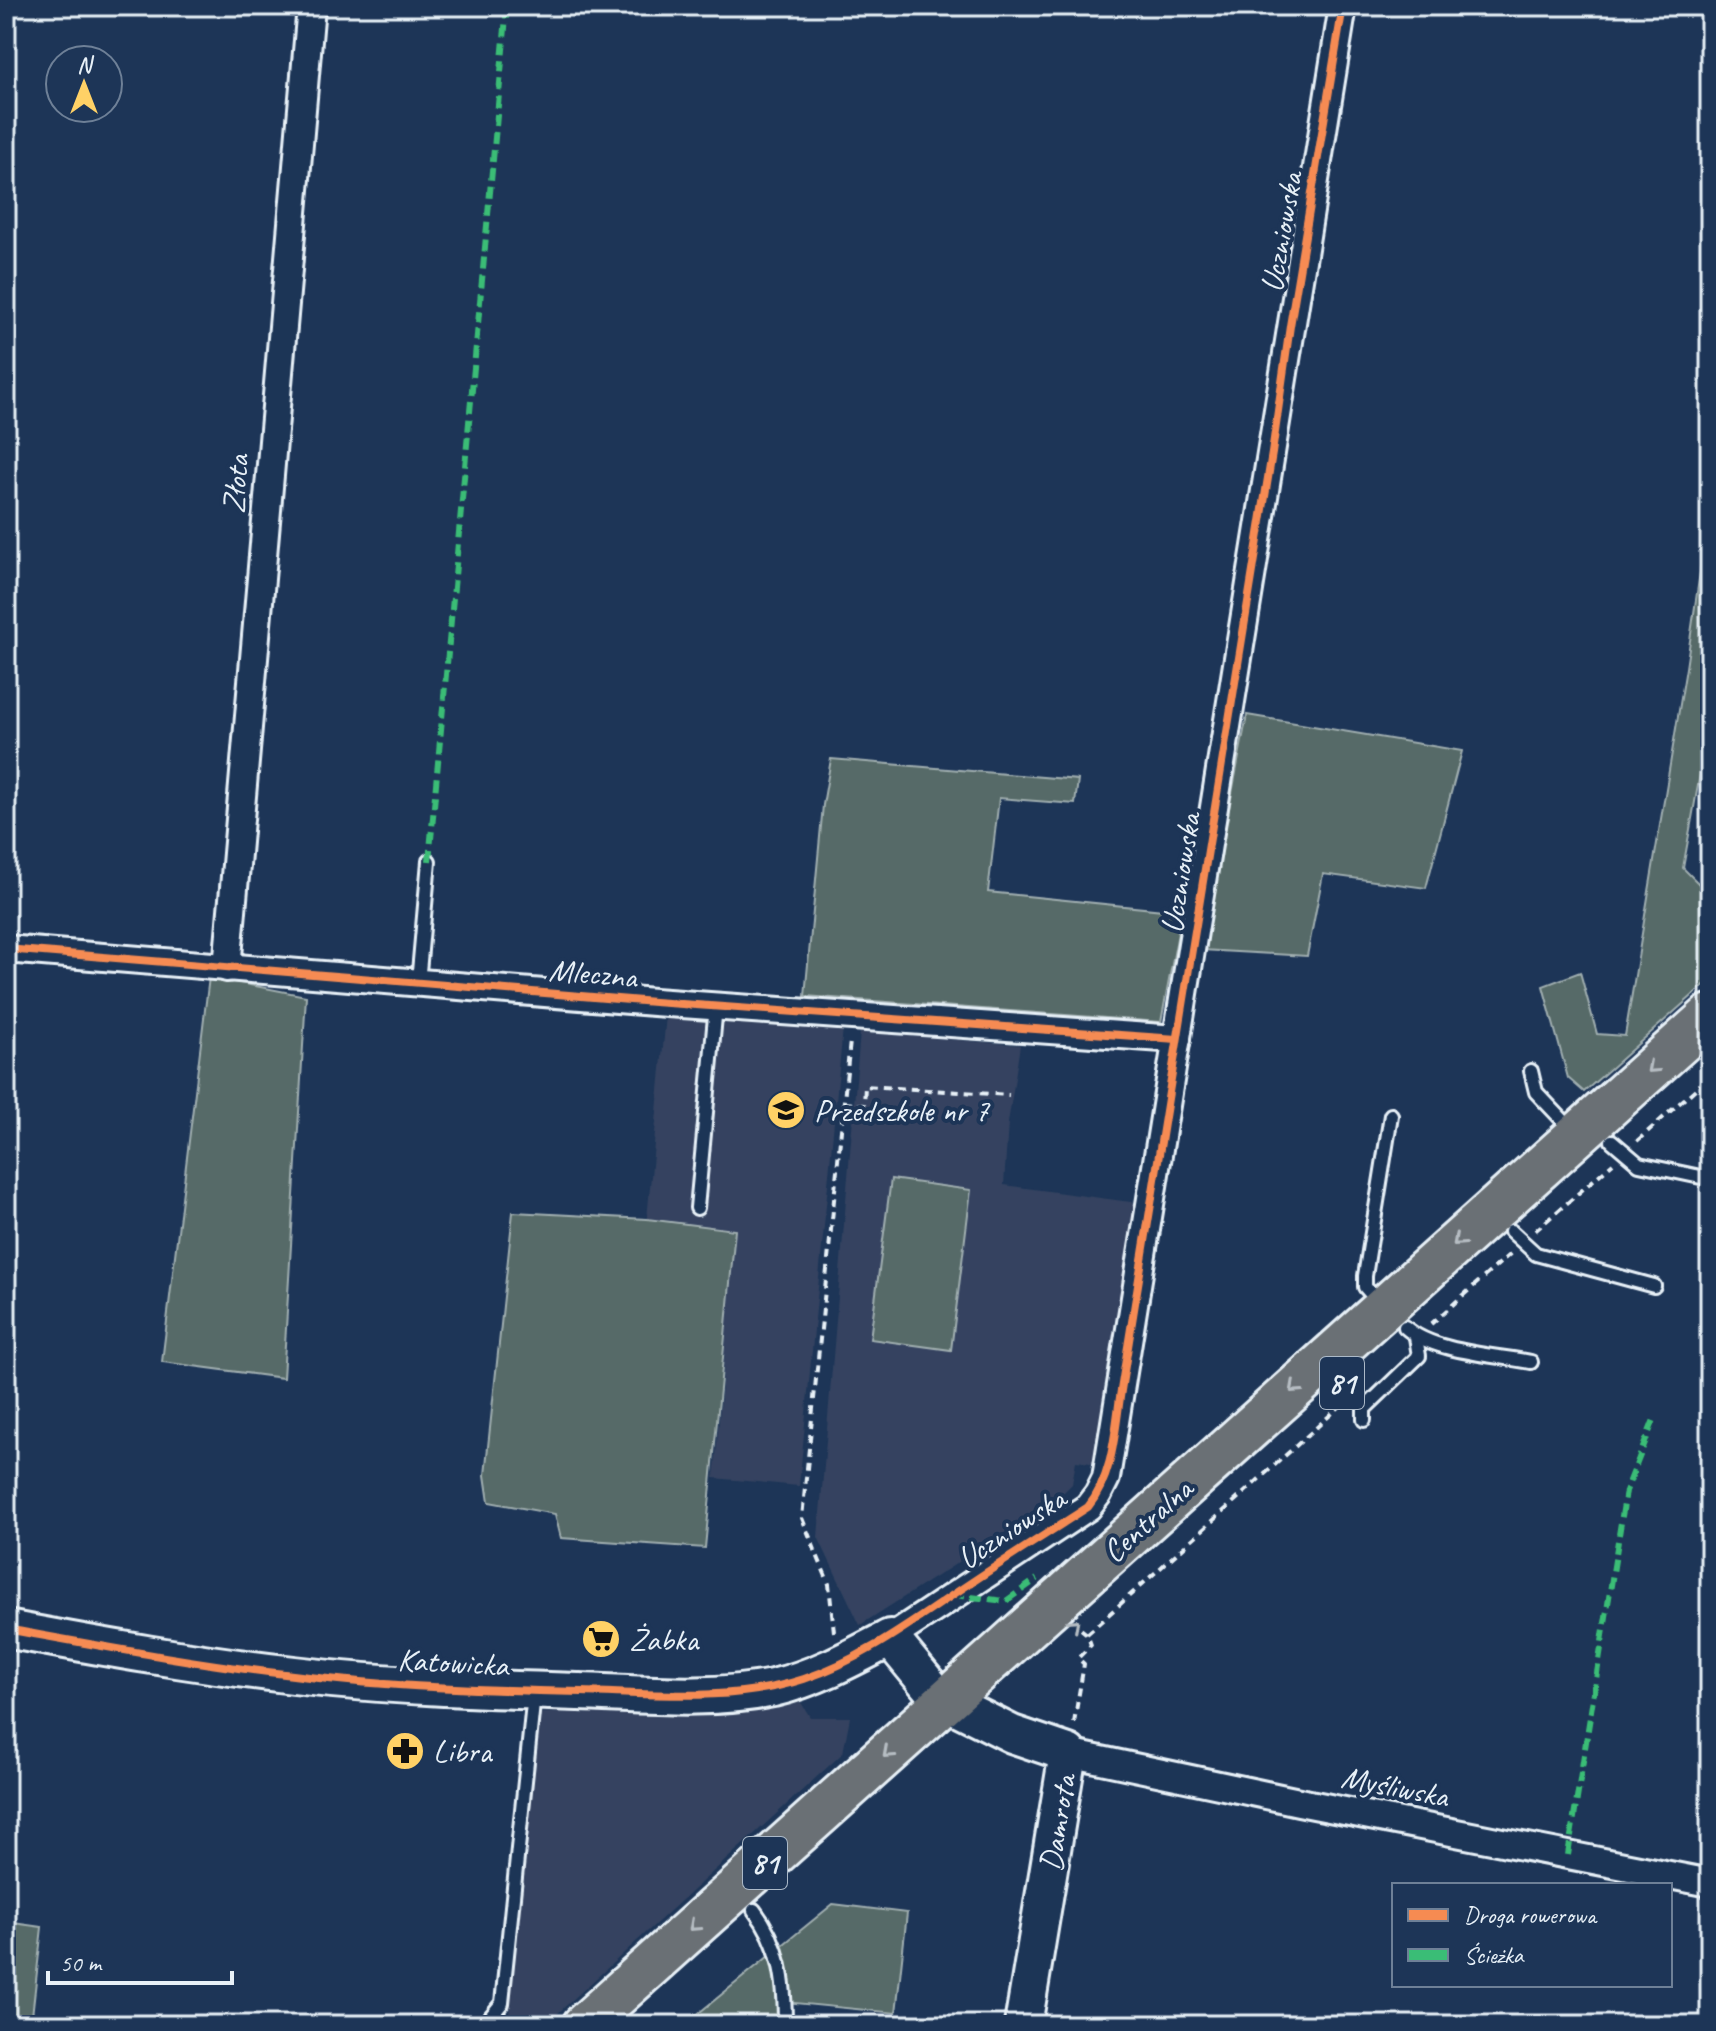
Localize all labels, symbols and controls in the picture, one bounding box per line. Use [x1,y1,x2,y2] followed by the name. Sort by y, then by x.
[44,44,124,124] north arrow
[77,51,94,79] text: N
[1251,166,1313,295] street label: Uczniowska
[213,451,259,515] street label: Złota
[1151,807,1211,936] street label: Uczniowska
[547,949,641,998] street label: Mleczna
[1646,1058,1661,1072] one-way arrow
[765,1089,807,1131] school or university icon: Przedszkole nr 7
[814,1090,991,1131] place label: Przedszkole nr 7
[1453,1232,1468,1246] one-way arrow
[1320,1357,1364,1409] road number: 81
[1289,1379,1304,1393] one-way arrow
[1094,1467,1203,1572] street label: Centralna
[949,1477,1076,1579] street label: Uczniowska
[580,1618,622,1660] supermarket icon: Żabka
[629,1619,700,1660] place label: Żabka
[1065,1620,1080,1634] one-way arrow
[397,1639,511,1686] street label: Katowicka
[384,1730,426,1772] pharmacy icon: Libra
[433,1731,493,1772] place label: Libra
[883,1743,898,1757] one-way arrow
[1338,1756,1454,1817] street label: Myśliwska
[1030,1769,1086,1874] street label: Damrota
[743,1837,787,1889] road number: 81
[1392,1883,1672,1987] legend
[1464,1900,1598,1930] text: Droga rowerowa
[689,1916,704,1931] one-way arrow
[48,1935,232,1985] scale bar
[1464,1940,1525,1970] text: Ścieżka
[60,1948,103,1978] text: 50 m

